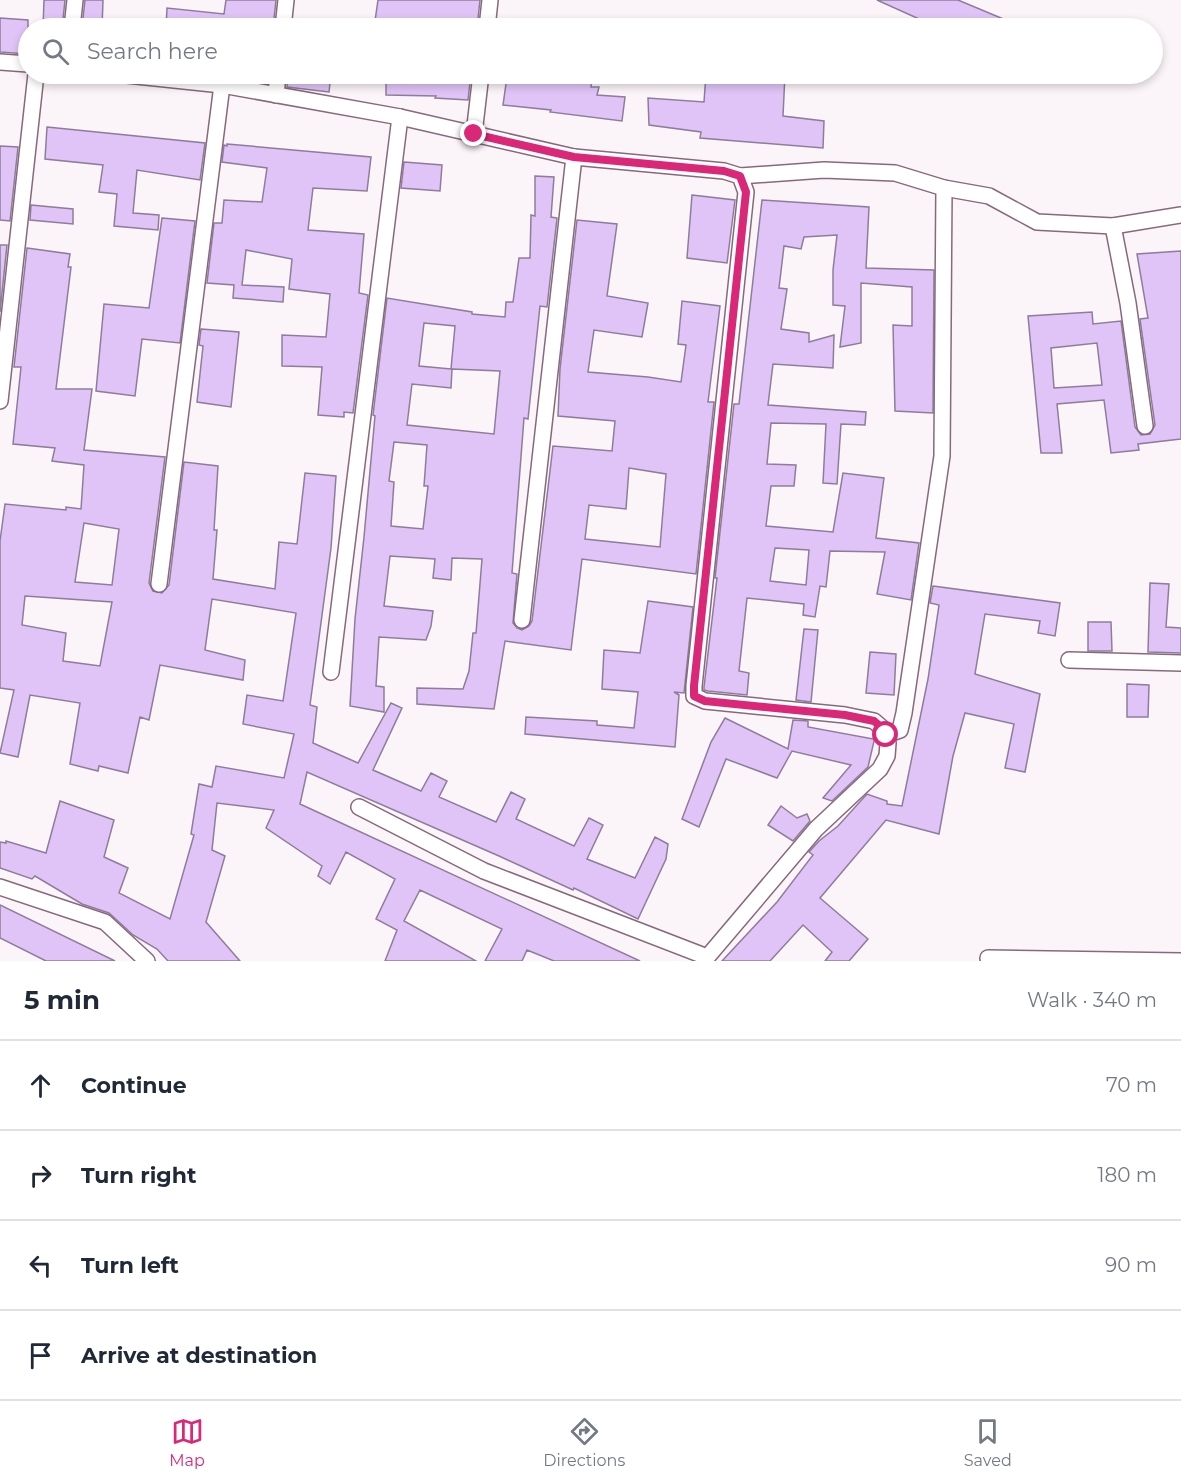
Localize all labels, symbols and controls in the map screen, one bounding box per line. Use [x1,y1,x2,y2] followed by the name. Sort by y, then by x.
[18,18,1163,84] search box
[39,35,72,68] icon: search
[87,38,218,65] text: Search here
[460,120,486,146] route end
[872,721,898,747] route start
[24,984,100,1016] text: 5 min
[1027,988,1157,1012] text: Walk · 340 m
[24,1069,57,1102] icon: ahead
[81,1072,187,1099] text: Continue
[1106,1073,1157,1097] text: 70 m
[24,1159,57,1192] icon: right
[81,1162,196,1189] text: Turn right
[1097,1163,1157,1187] text: 180 m
[24,1249,57,1282] icon: left
[81,1252,179,1279] text: Turn left
[1105,1253,1157,1277] text: 90 m
[24,1339,57,1372] icon: arrive
[81,1342,317,1369] text: Arrive at destination
[169,1415,205,1470] tab: Map
[543,1415,625,1470] tab: Directions
[964,1415,1012,1470] tab: Saved

